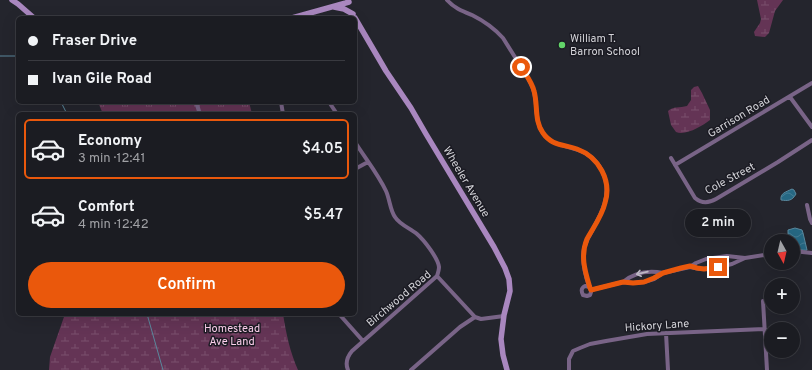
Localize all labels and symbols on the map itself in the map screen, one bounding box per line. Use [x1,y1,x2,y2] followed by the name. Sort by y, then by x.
[570,32,640,59] place label: William T. Barron School
[557,40,567,50] marker: William T. Barron School
[512,58,530,76] route start
[705,93,773,141] street label: Garrison Road
[439,144,493,220] street label: Wheeler Avenue
[702,160,758,198] street label: Cole Street
[685,209,751,237] callout: 2 min
[764,234,800,270] north arrow
[709,258,727,276] route end
[364,268,434,330] street label: Birchwood Road
[636,270,649,278] one-way arrow
[624,317,690,335] street label: Hickory Lane
[204,322,260,349] park label: Homestead Ave Land

